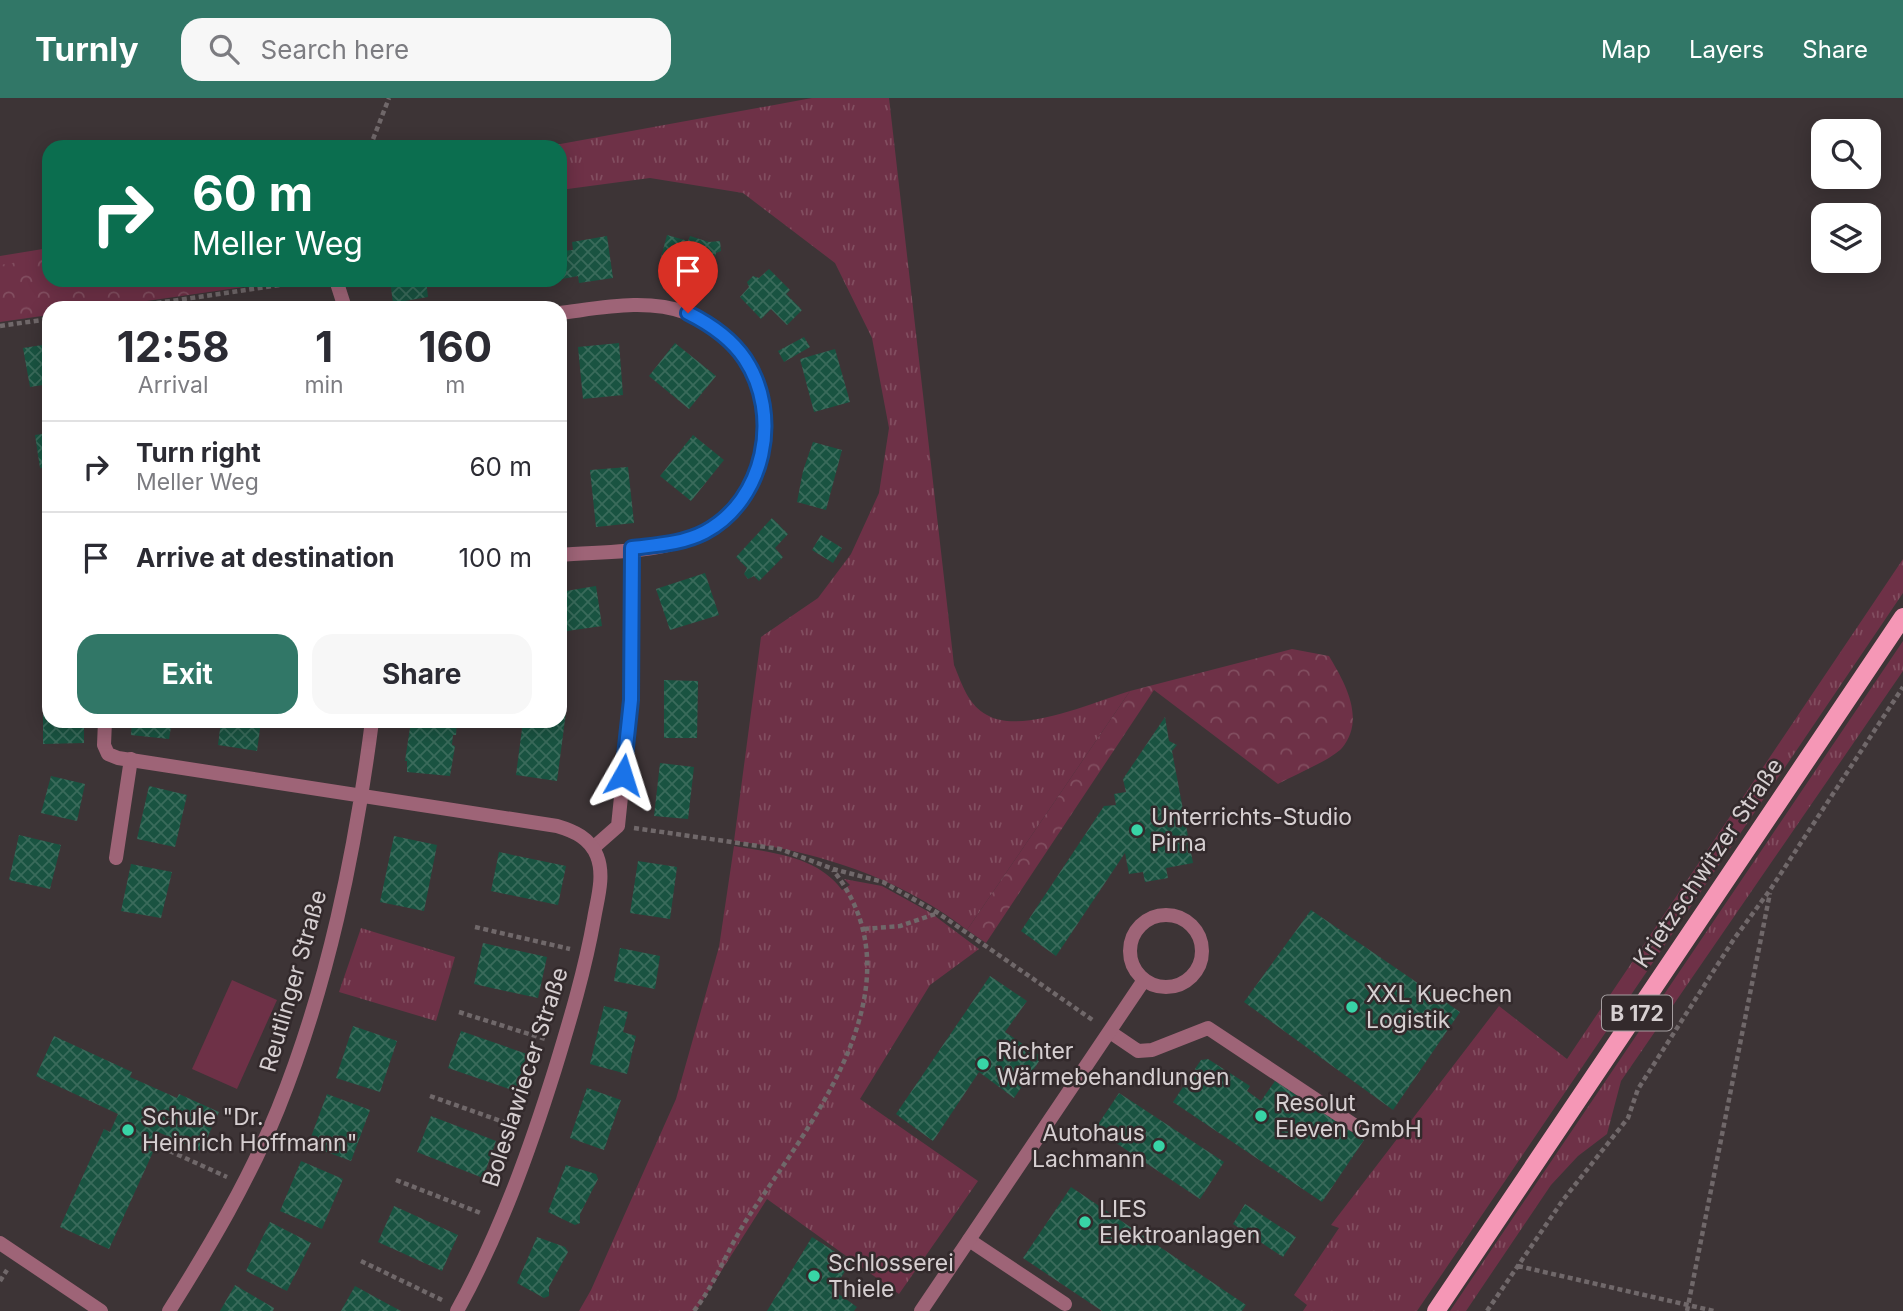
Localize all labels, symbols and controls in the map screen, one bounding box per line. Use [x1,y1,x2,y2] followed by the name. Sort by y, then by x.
[181,18,671,81] search box
[35,29,139,69] text: Turnly
[205,30,243,68] icon: search
[261,34,409,65] text: Search here
[1601,35,1651,64] text: Map
[1689,35,1764,64] text: Layers
[1802,35,1868,64] text: Share
[1811,119,1881,273] map controls
[1811,119,1881,189] button: search
[192,164,313,223] text: 60 m
[77,168,168,259] icon: right
[1811,203,1881,273] button: layers
[192,224,363,263] text: Meller Weg
[658,241,718,313] pin
[669,252,707,290] icon: arrive
[117,321,230,372] text: 12:58
[315,321,333,372] text: 1
[418,321,492,372] text: 160
[138,371,209,399] text: Arrival
[304,371,344,399] text: min
[445,371,465,399] text: m
[136,437,261,468] text: Turn right
[77,448,115,486] icon: right
[469,451,532,482] text: 60 m
[136,468,259,496] text: Meller Weg
[77,539,115,577] icon: arrive
[136,542,395,573] text: Arrive at destination
[459,542,532,573] text: 100 m
[77,634,298,714] button: Exit
[312,634,532,714] button: Share
[586,738,660,812] position arrow
[1627,753,1789,973] street label: Krietzschwitzer Straße
[1151,803,1352,857] place label: Unterrichts-Studio Pirna
[1129,822,1145,838] marker: Unterrichts-Studio Pirna
[254,887,332,1075] street label: Reutlinger Straße
[476,964,574,1190] street label: Boleslawiecer Straße
[1366,980,1512,1034] place label: XXL Kuechen Logistik
[1602,996,1672,1030] road number: B 172
[1344,999,1360,1015] marker: XXL Kuechen Logistik
[997,1037,1230,1091] place label: Richter Wärmebehandlungen
[975,1056,991,1072] marker: Richter Wärmebehandlungen
[1275,1089,1422,1143] place label: Resolut Eleven GmbH
[142,1103,357,1157] place label: Schule "Dr. Heinrich Hoffmann"
[1253,1108,1269,1124] marker: Resolut Eleven GmbH
[1032,1119,1145,1173] place label: Autohaus Lachmann
[120,1122,136,1138] marker: Schule "Dr. Heinrich Hoffmann"
[1151,1138,1167,1154] marker: Autohaus Lachmann
[1099,1195,1260,1249] place label: LIES Elektroanlagen
[1077,1214,1093,1230] marker: LIES Elektroanlagen
[828,1249,954,1303] place label: Schlosserei Thiele
[806,1268,822,1284] marker: Schlosserei Thiele

